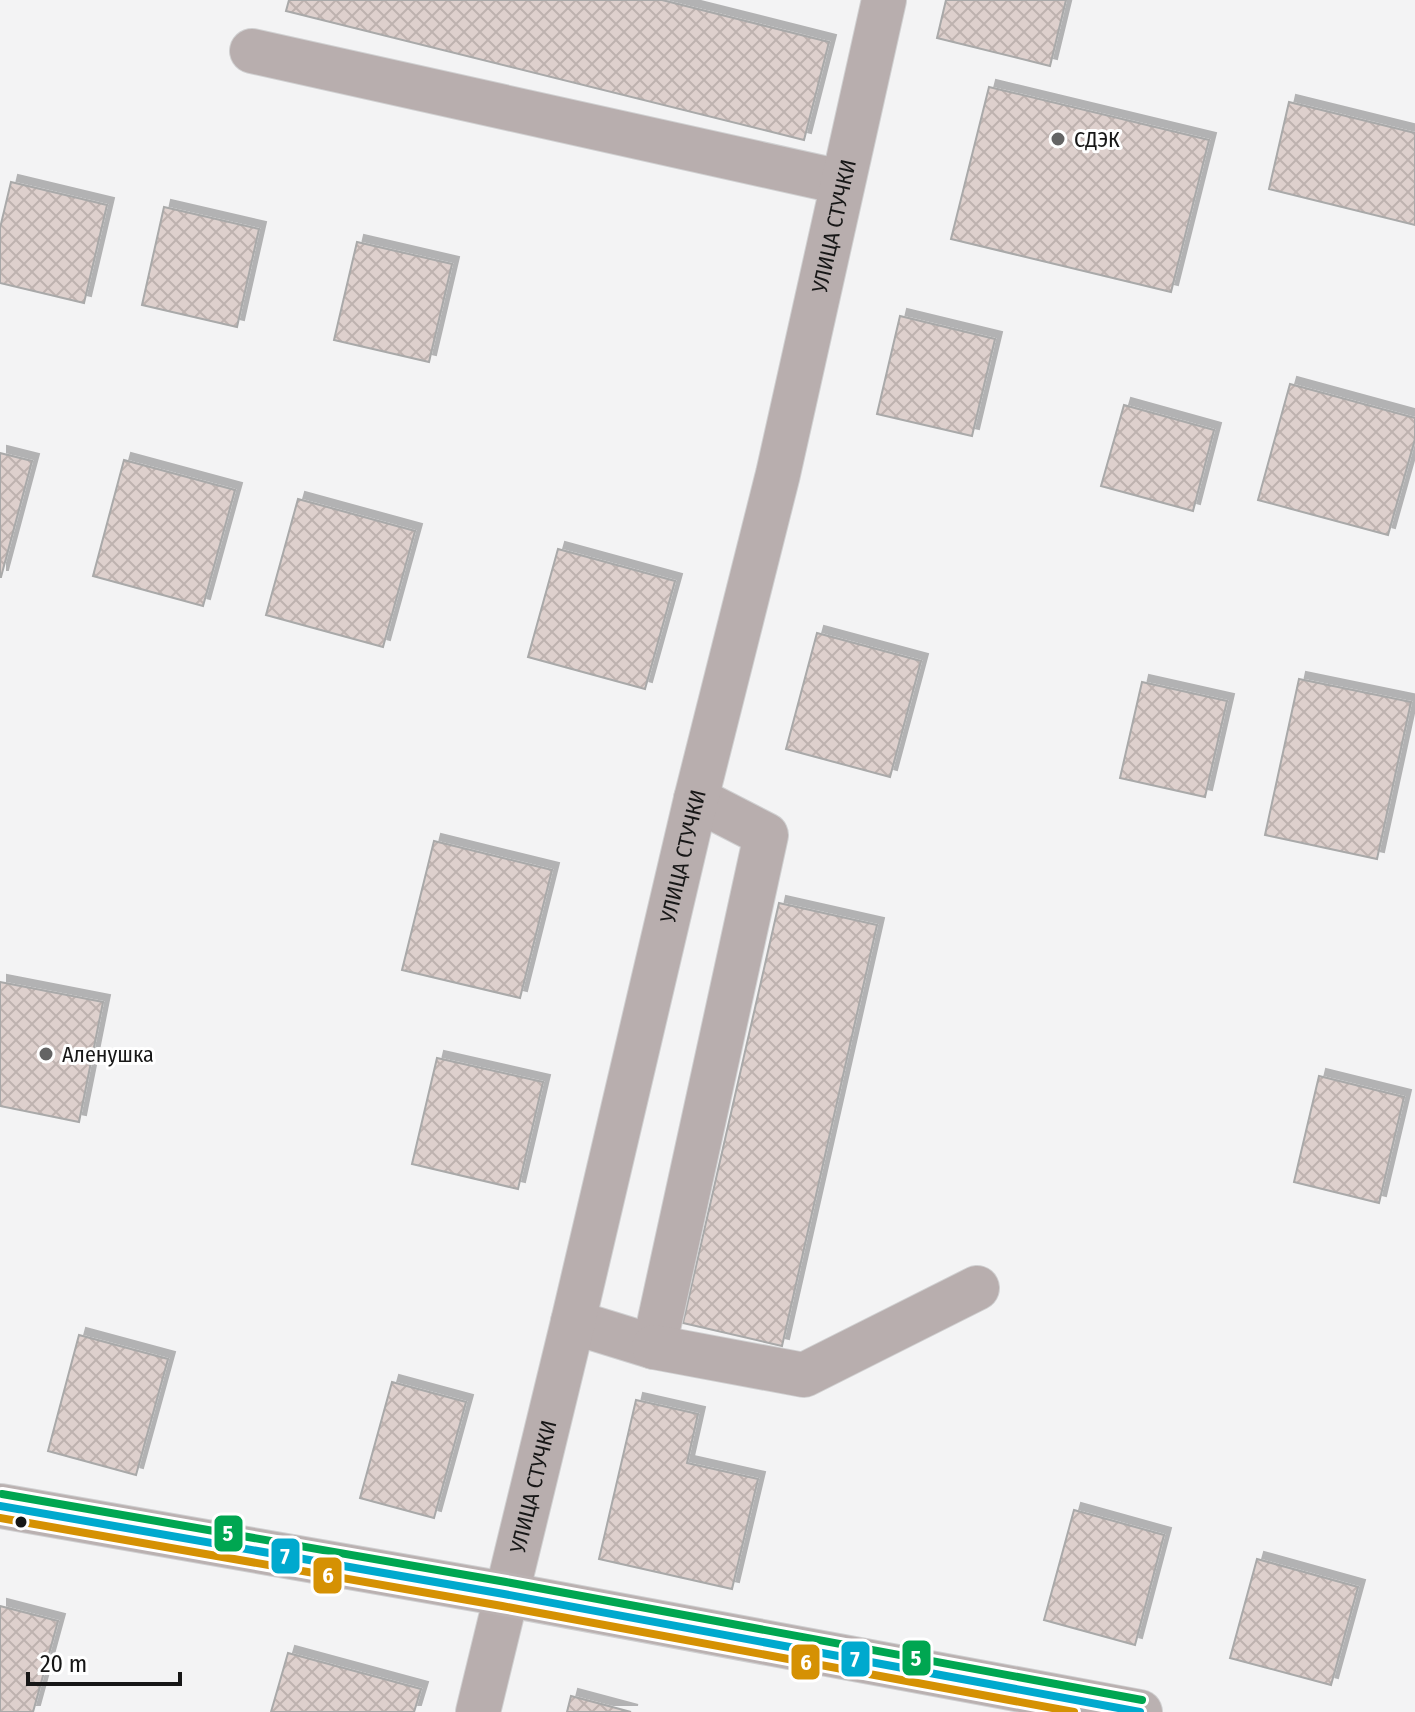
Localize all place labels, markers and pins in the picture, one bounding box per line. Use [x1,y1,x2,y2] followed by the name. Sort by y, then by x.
[1074,126,1120,153] place label: СДЭК
[1049,130,1067,148] marker: СДЭК
[62,1041,154,1068] place label: Аленушка
[37,1045,55,1063] marker: Аленушка
[13,1514,29,1530] unlabelled marker

